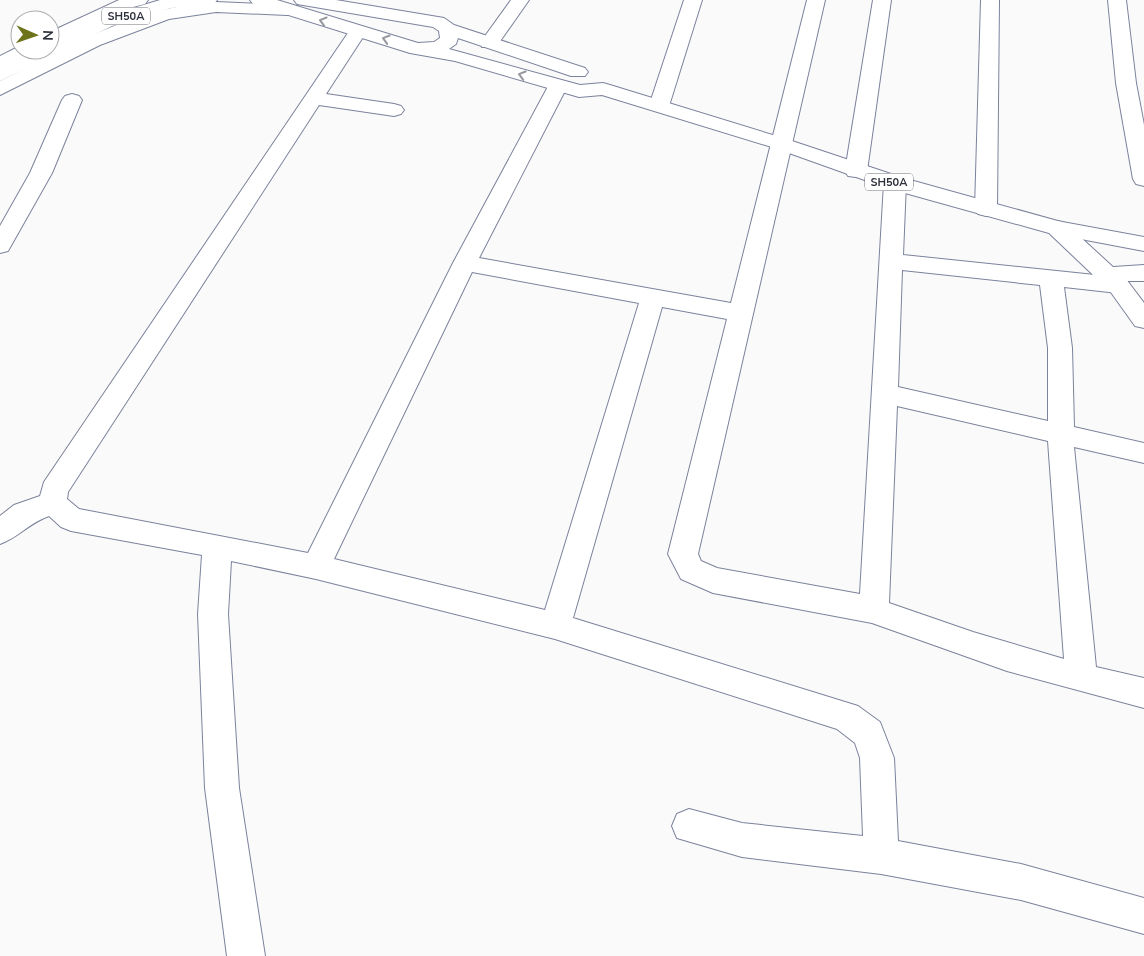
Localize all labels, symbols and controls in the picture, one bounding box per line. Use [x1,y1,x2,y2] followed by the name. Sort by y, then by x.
[102,8,150,24] road number: SH50A
[10,10,60,60] north arrow
[319,16,327,26] one-way arrow
[38,30,57,41] text: N
[382,35,391,45] one-way arrow
[518,70,526,80] one-way arrow
[865,173,913,190] road number: SH50A

